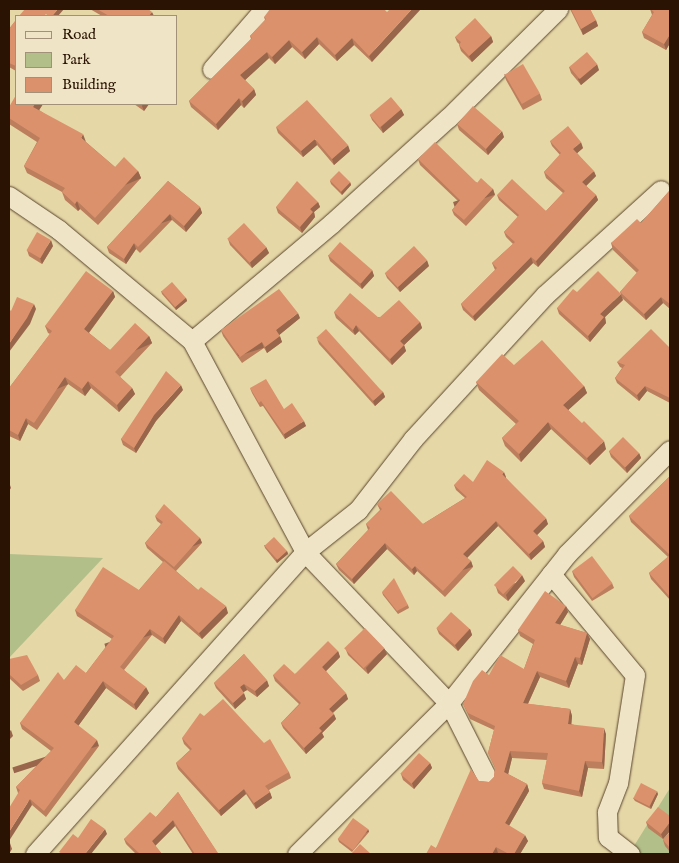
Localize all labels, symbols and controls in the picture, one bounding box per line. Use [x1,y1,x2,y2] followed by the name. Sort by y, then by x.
[15,15,178,105] legend
[62,25,96,44] text: Road
[62,50,91,69] text: Park
[62,75,116,94] text: Building

